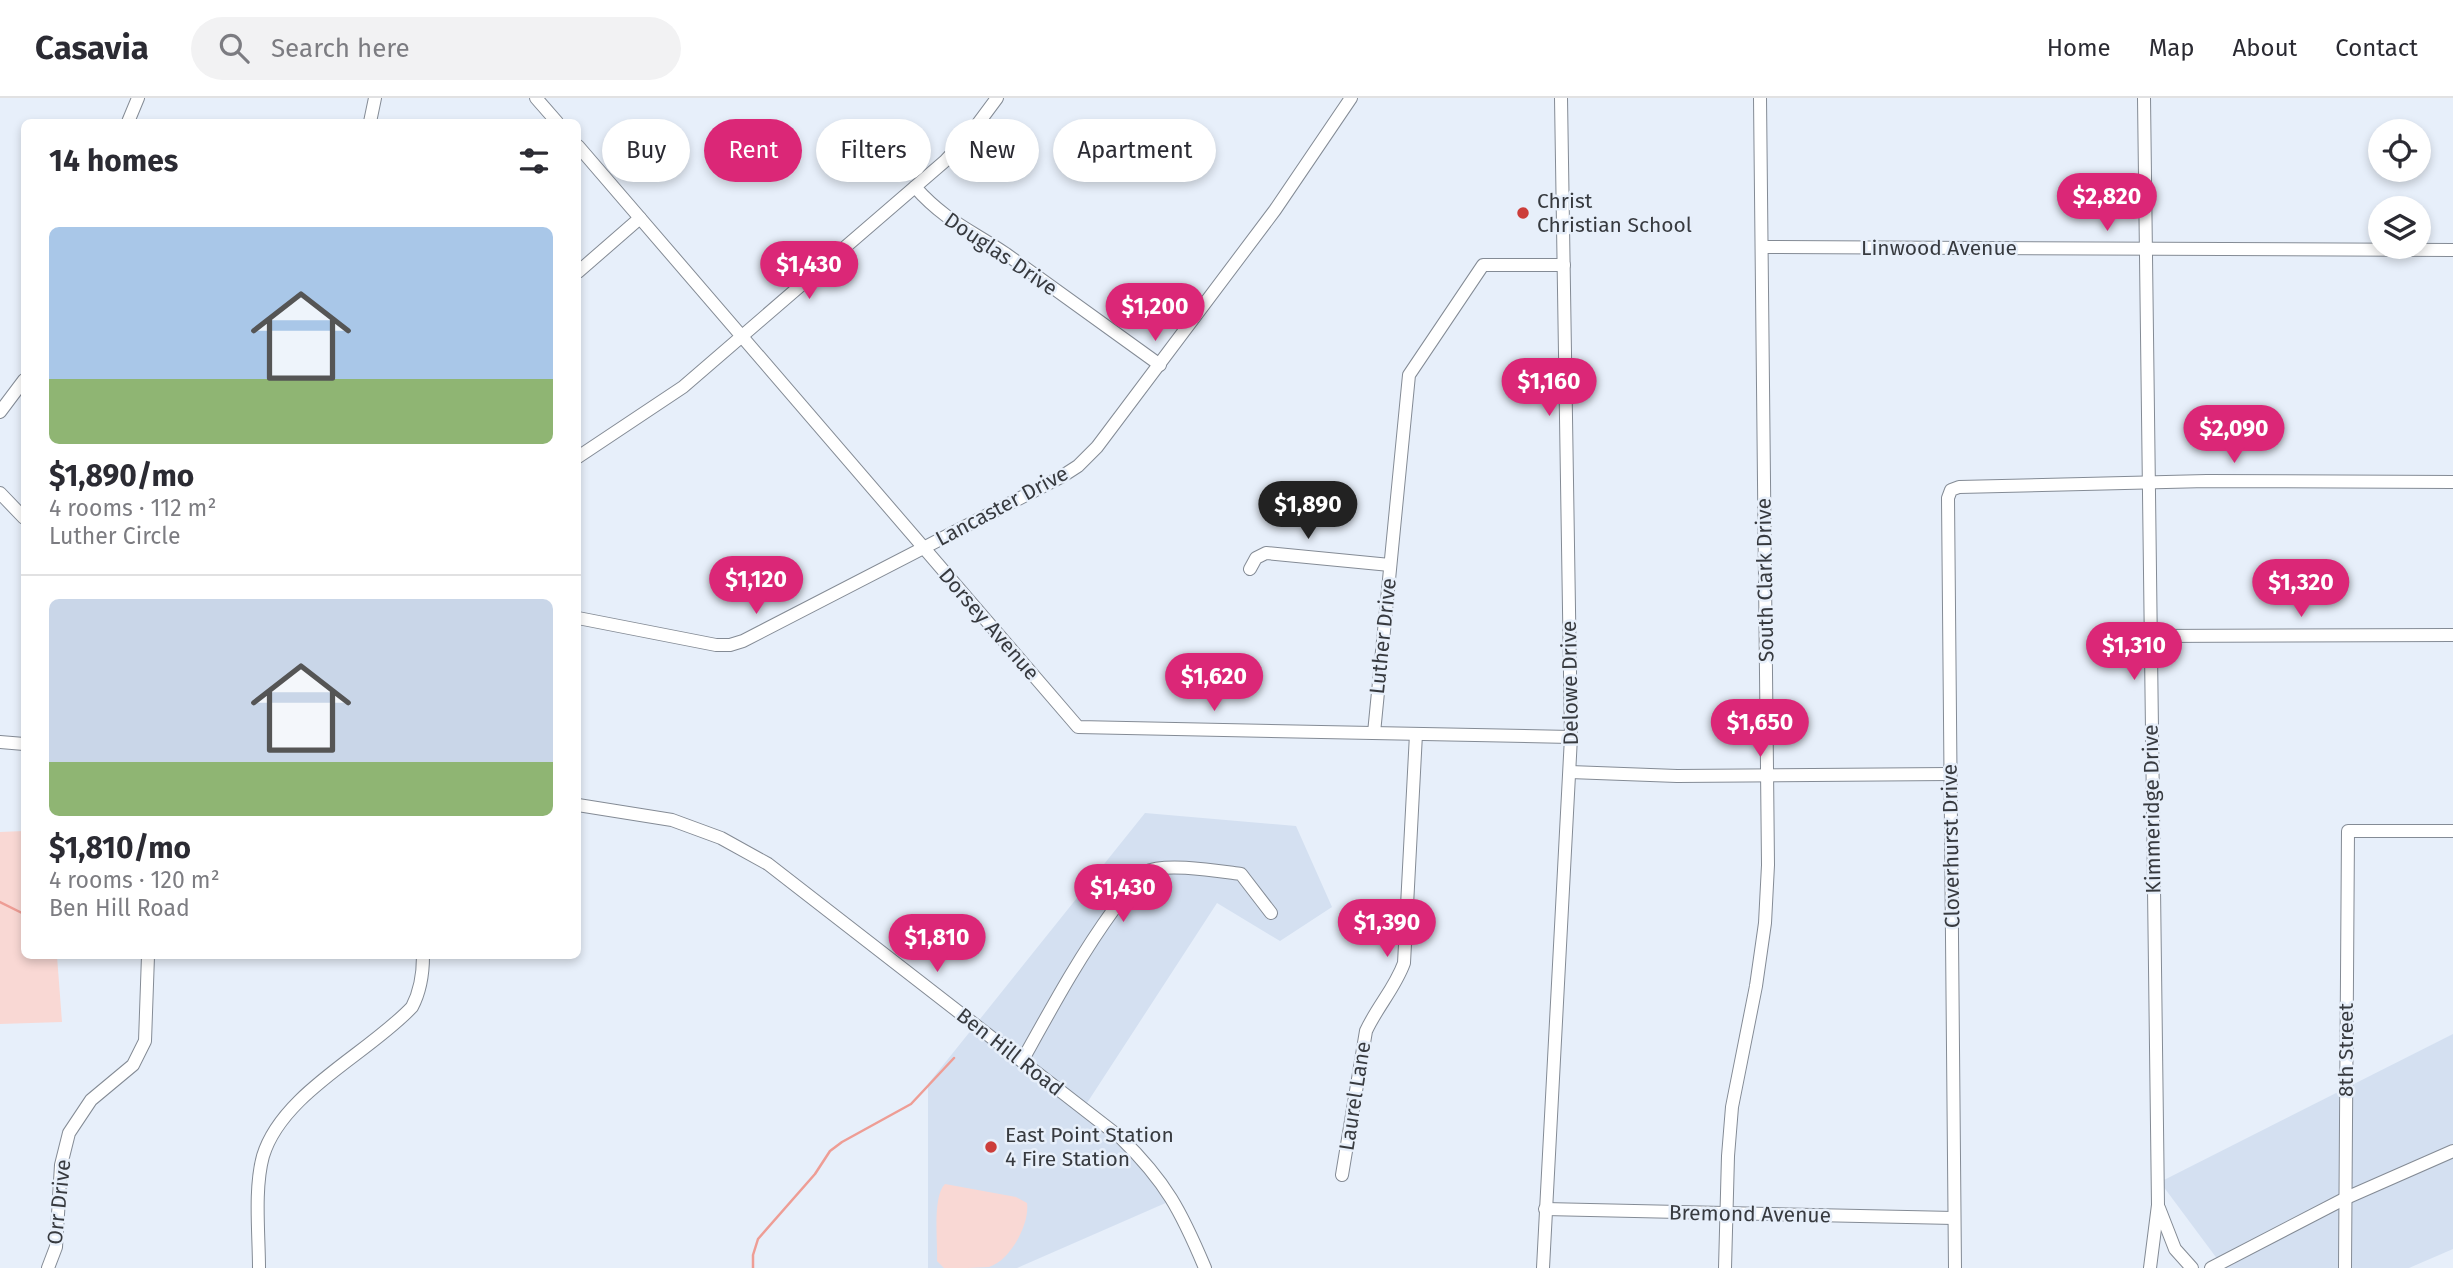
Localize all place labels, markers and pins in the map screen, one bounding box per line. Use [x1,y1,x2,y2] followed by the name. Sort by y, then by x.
[2050,174,2164,233] pin: $2,820
[1537,188,1692,238] place label: Christ Christian School
[1515,205,1531,221] marker: Christ Christian School
[752,242,866,301] pin: $1,430
[1098,284,1212,343] pin: $1,200
[1492,358,1606,418] pin: $1,160
[2177,406,2291,465] pin: $2,090
[1251,482,1365,541] pin: $1,890
[699,556,813,616] pin: $1,120
[2244,560,2358,619] pin: $1,320
[2077,622,2191,682] pin: $1,310
[1157,654,1271,713] pin: $1,620
[1703,700,1817,759] pin: $1,650
[1066,864,1180,924] pin: $1,430
[1330,900,1444,959] pin: $1,390
[880,914,994,974] pin: $1,810
[1005,1122,1174,1172] place label: East Point Station 4 Fire Station
[983,1139,999,1155] marker: East Point Station 4 Fire Station

